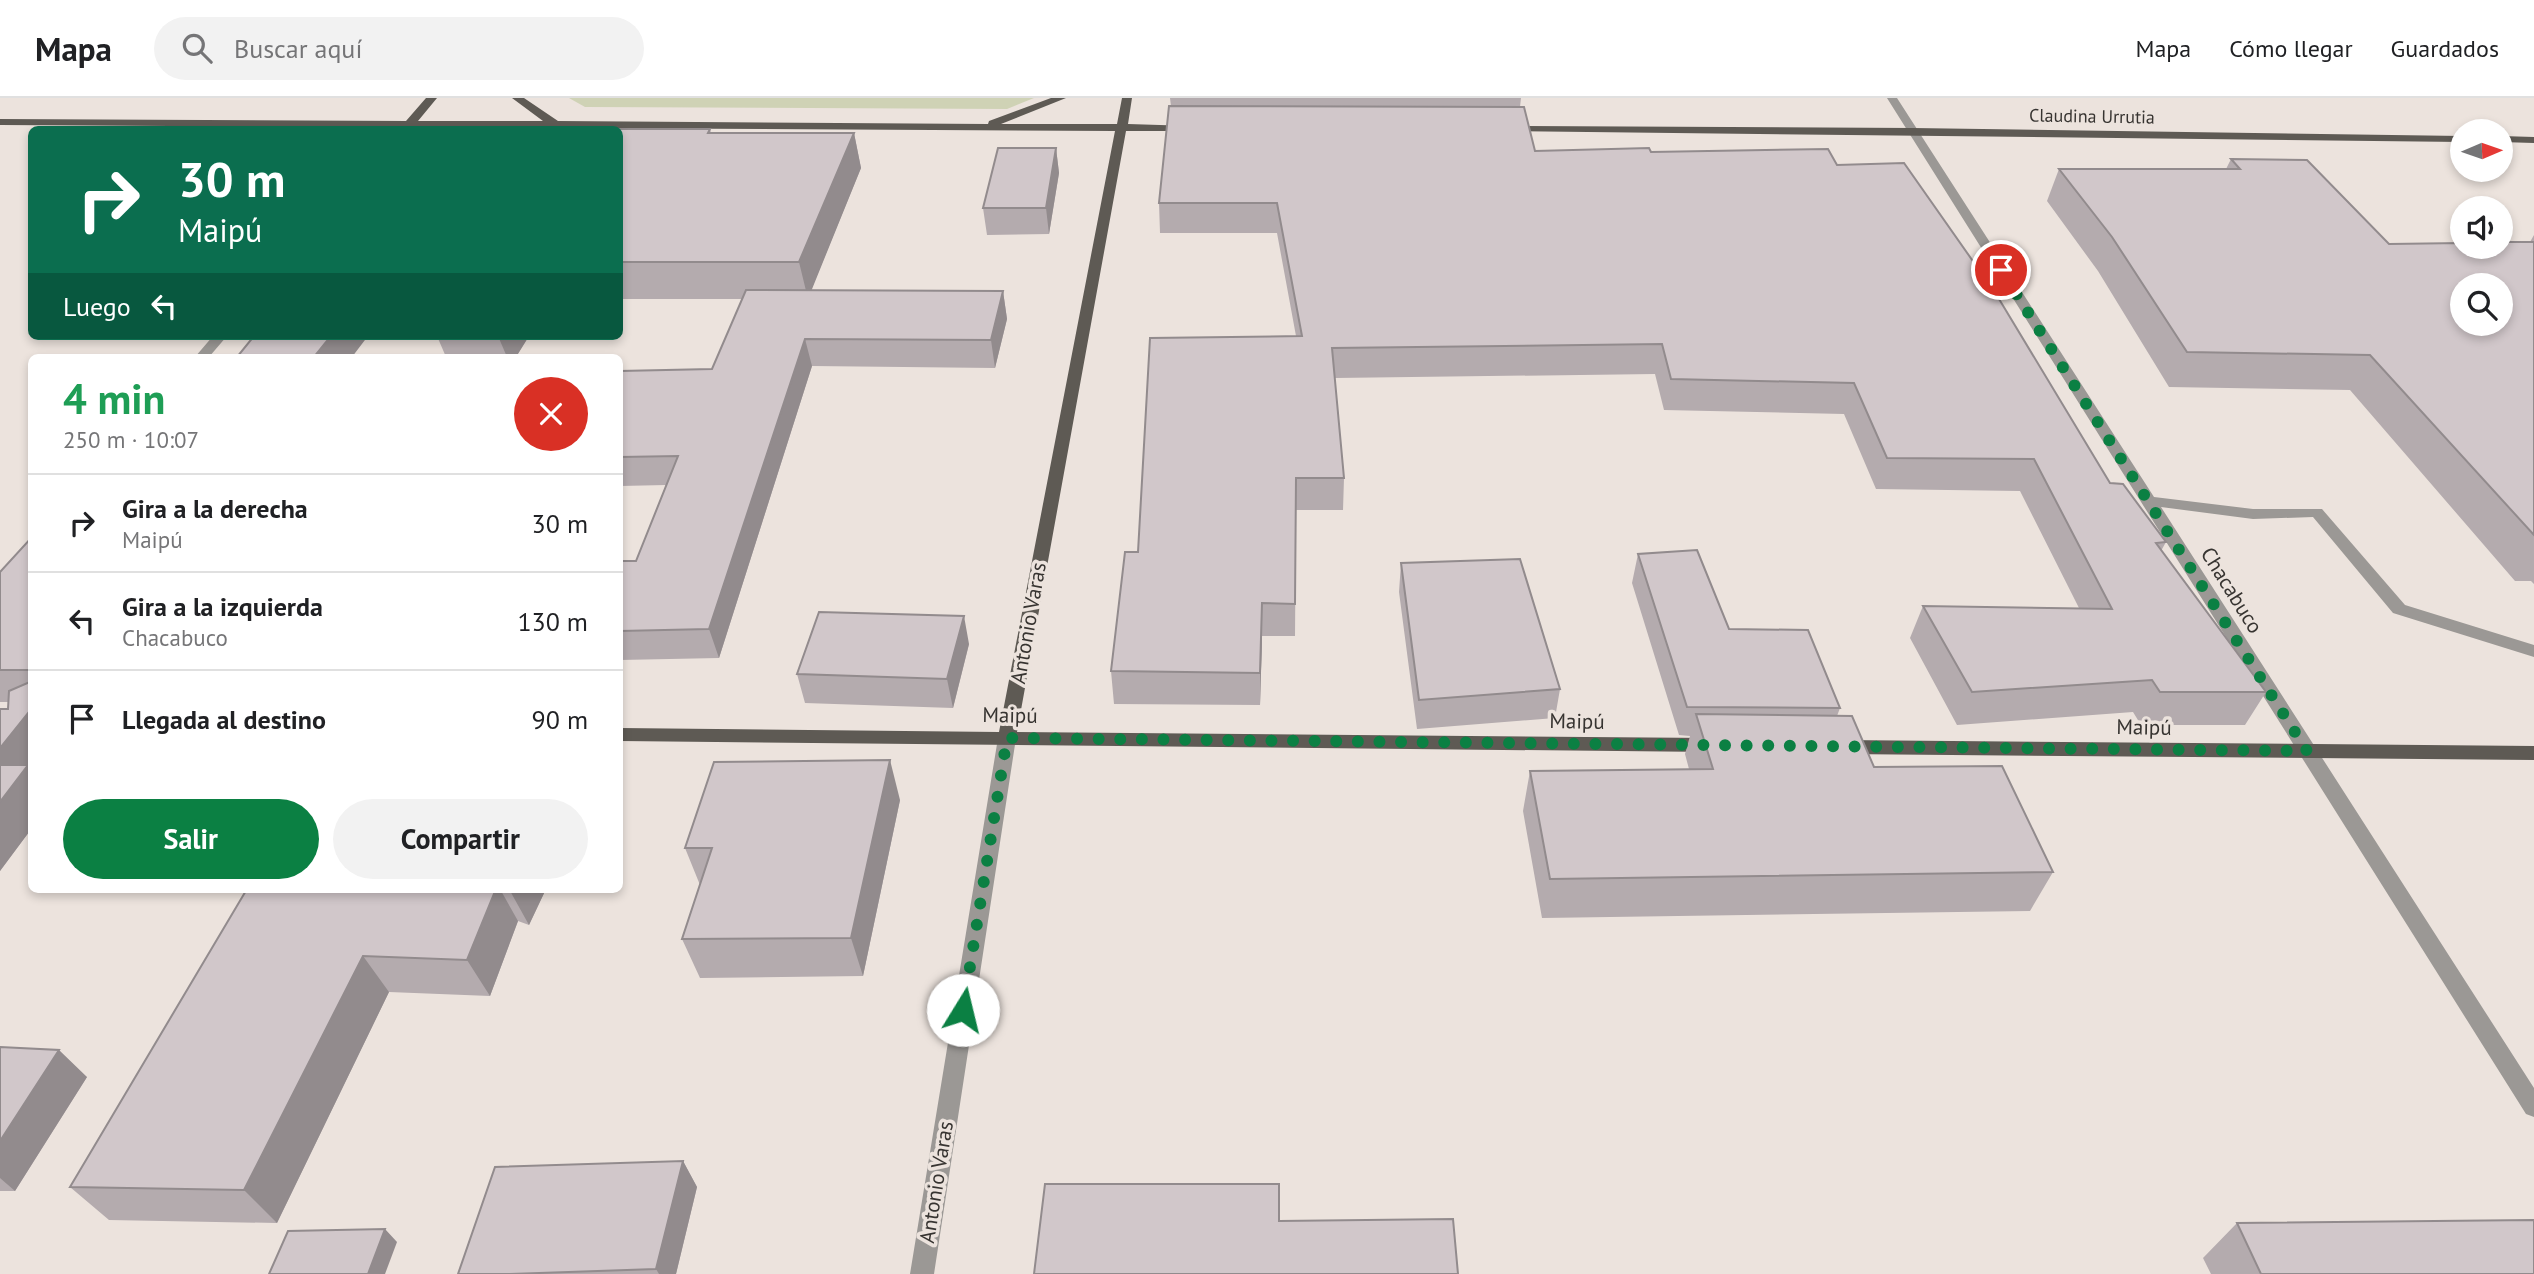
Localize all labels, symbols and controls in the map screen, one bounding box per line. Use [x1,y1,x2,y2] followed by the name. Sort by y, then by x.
[154,17,644,80] search box
[35,27,112,70] text: Mapa
[178,29,216,67] icon: search
[234,32,362,65] text: Buscar aquí
[2135,33,2191,64] text: Mapa
[2229,33,2353,64] text: Cómo llegar
[2391,33,2499,64] text: Guardados
[2029,103,2155,129] street label: Claudina Urrutia
[2450,119,2513,182] north arrow
[2450,119,2513,336] map controls
[178,147,285,211] text: 30 m
[63,154,154,245] icon: right
[2450,196,2513,259] button: sound
[178,209,262,251] text: Maipú
[1971,240,2031,300] pin
[1982,251,2020,289] icon: arrive
[2450,273,2513,336] button: search
[145,287,183,325] icon: left
[63,290,131,323] text: Luego
[63,371,165,426] text: 4 min
[514,377,588,451] button: close
[63,425,199,454] text: 250 m · 10:07
[122,492,308,525] text: Gira a la derecha
[63,504,101,542] icon: right
[532,507,588,540] text: 30 m
[122,525,183,554] text: Maipú
[2195,542,2269,638] street label: Chacabuco
[1004,560,1052,686] street label: Antonio Varas
[122,590,323,623] text: Gira a la izquierda
[63,602,101,640] icon: left
[517,605,588,638] text: 130 m
[122,623,228,652] text: Chacabuco
[63,700,101,738] icon: arrive
[982,701,1038,729] street label: Maipú
[122,703,326,736] text: Llegada al destino
[532,703,588,736] text: 90 m
[1549,707,1605,735] street label: Maipú
[2116,713,2172,741] street label: Maipú
[63,799,319,879] button: Salir
[333,799,588,879] button: Compartir
[926,973,1000,1047] position arrow
[913,1119,959,1245] street label: Antonio Varas

